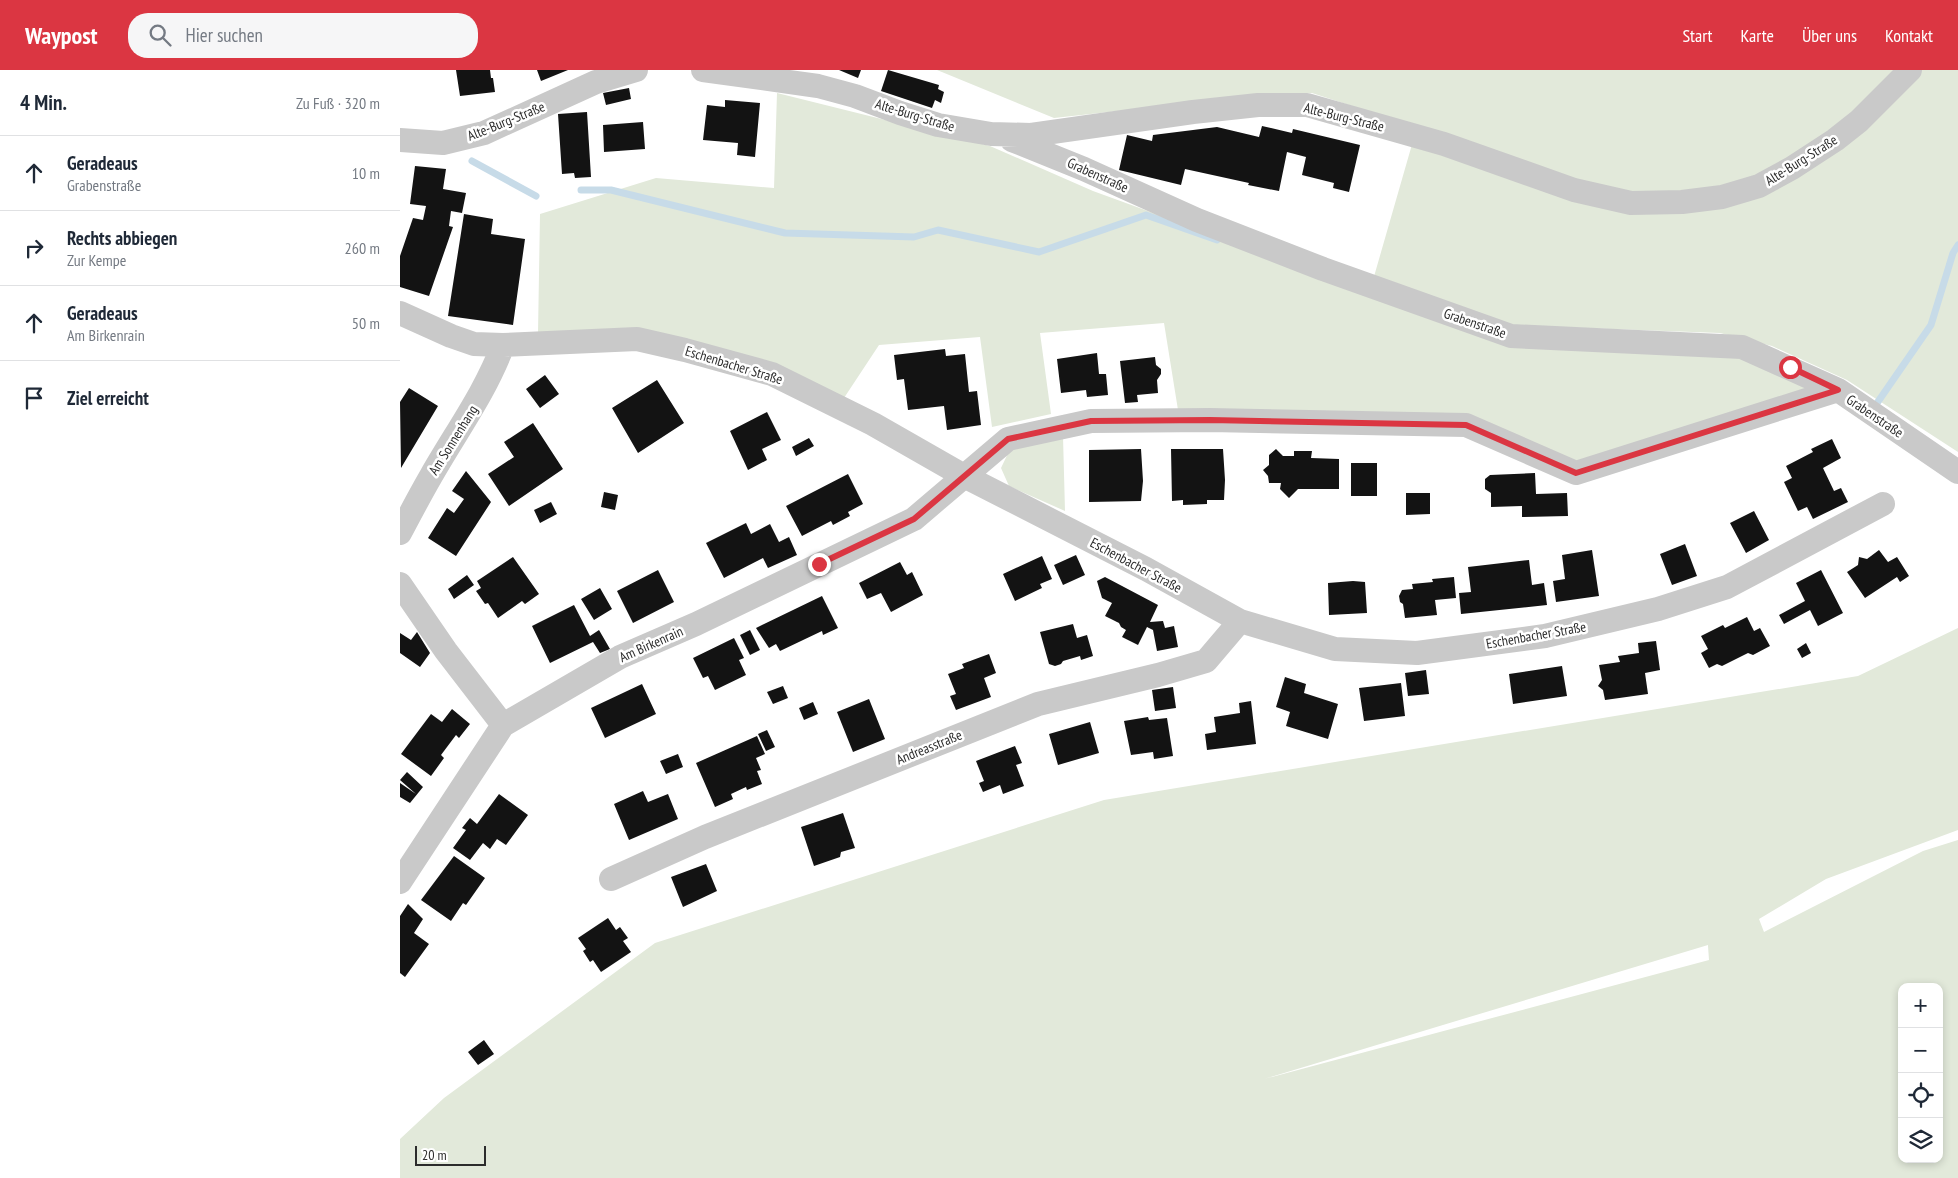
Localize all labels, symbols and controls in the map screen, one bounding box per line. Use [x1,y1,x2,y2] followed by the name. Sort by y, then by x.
[128,13,478,58] search box
[25,20,98,51] text: Waypost
[146,21,174,49] icon: search
[186,23,263,47] text: Hier suchen
[1682,24,1713,47] text: Start
[1741,24,1774,47] text: Karte
[1802,24,1857,47] text: Über uns
[1885,24,1933,47] text: Kontakt
[20,89,67,116] text: 4 Min.
[296,93,380,113] text: Zu Fuß · 320 m
[873,94,957,136] street label: Alte-Burg-Straße
[465,97,548,145] street label: Alte-Burg-Straße
[1302,98,1386,136] street label: Alte-Burg-Straße
[1761,131,1841,189] street label: Alte-Burg-Straße
[67,151,138,175] text: Geradeaus
[1065,154,1132,197] street label: Grabenstraße
[20,159,48,187] icon: ahead
[352,163,380,183] text: 10 m
[67,175,141,195] text: Grabenstraße
[67,226,177,250] text: Rechts abbiegen
[20,234,48,262] icon: right
[345,238,380,258] text: 260 m
[67,250,126,270] text: Zur Kempe
[67,301,138,325] text: Geradeaus
[1441,304,1509,342] street label: Grabenstraße
[20,309,48,337] icon: ahead
[352,313,380,333] text: 50 m
[67,325,145,345] text: Am Birkenrain
[683,342,785,388] street label: Eschenbacher Straße
[1779,356,1802,379] route start
[20,384,48,412] icon: arrive
[67,386,149,410] text: Ziel erreicht
[1843,390,1907,442] street label: Grabenstraße
[424,402,482,478] street label: Am Sonnenhang
[1087,533,1185,597] street label: Eschenbacher Straße
[808,553,831,576] route end
[1485,617,1588,653] street label: Eschenbacher Straße
[616,622,686,666] street label: Am Birkenrain
[893,726,965,768] street label: Andreasstraße
[1898,983,1943,1163] map controls
[1898,983,1943,1028] button: +
[1898,1028,1943,1073] button: −
[1898,1073,1943,1118] button: locate
[1898,1118,1943,1163] button: layers
[415,1143,486,1166] scale bar
[422,1146,447,1164] text: 20 m

